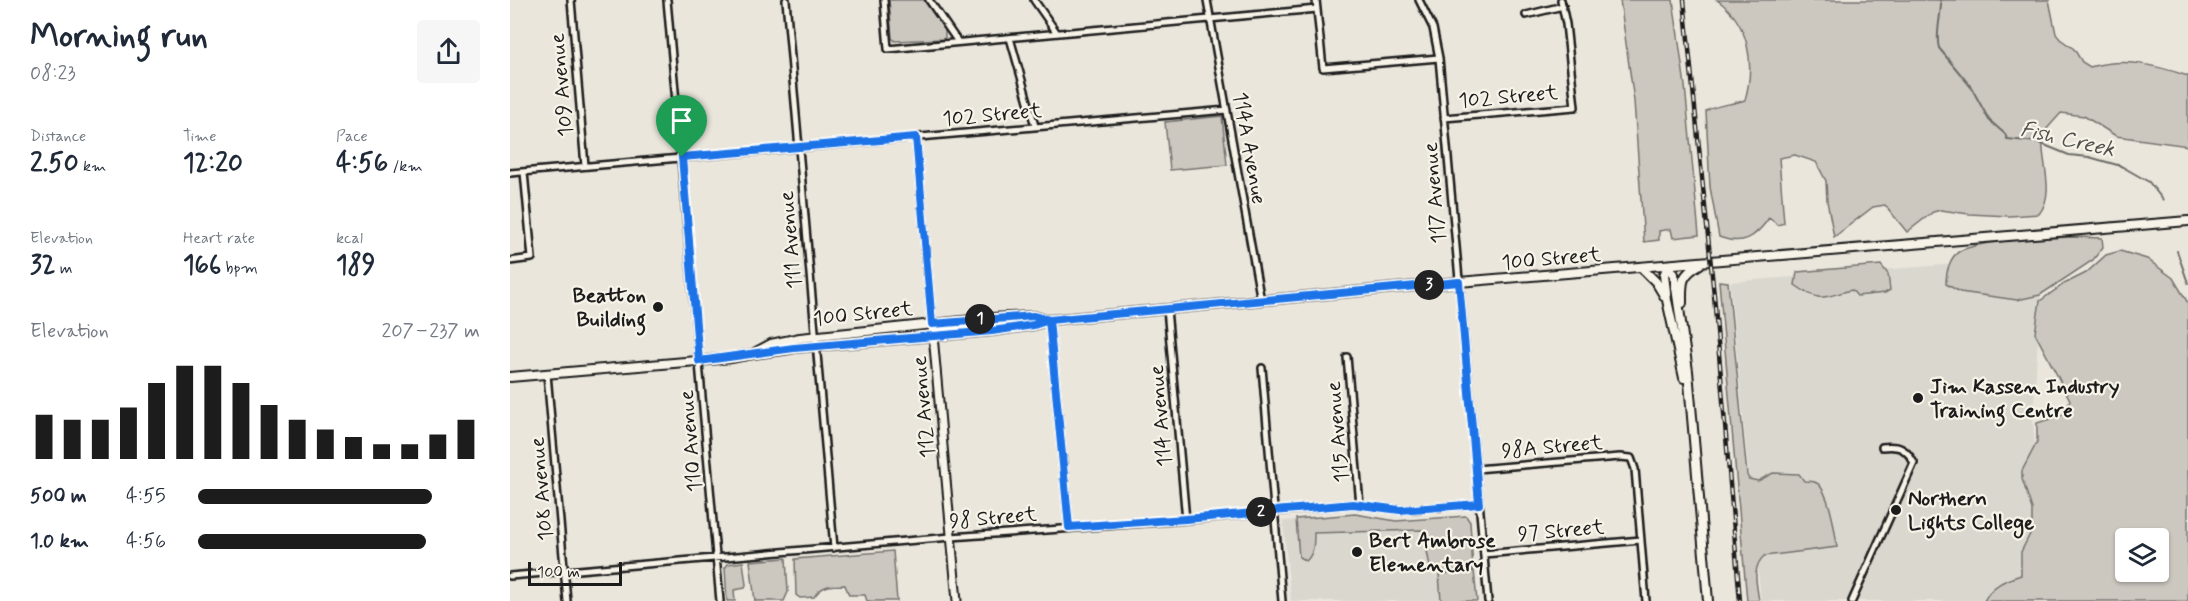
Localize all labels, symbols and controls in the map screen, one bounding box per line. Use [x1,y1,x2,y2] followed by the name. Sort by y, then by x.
[30,15,208,59] text: Morning run
[417,20,480,83] button: share
[544,32,580,138] street label: 109 Avenue
[30,60,76,87] text: 08:23
[1457,79,1560,115] street label: 102 Street
[1225,90,1273,206] street label: 114A Avenue
[656,95,707,157] pin
[941,97,1044,133] street label: 102 Street
[665,104,698,137] icon: arrive
[2018,116,2117,164] water label: Fish Creek
[30,126,86,147] text: Distance
[183,126,217,147] text: Time
[336,126,368,147] text: Pace
[1417,141,1453,245] street label: 117 Avenue
[30,147,79,181] text: 2.50
[183,147,243,181] text: 12:20
[336,147,388,181] text: 4:56
[79,156,106,177] text: km
[388,156,423,177] text: /km
[773,190,809,290] street label: 111 Avenue
[30,228,93,249] text: Elevation
[183,228,255,249] text: Heart rate
[336,228,363,249] text: kcal
[1500,241,1603,277] street label: 100 Street
[30,249,55,283] text: 32
[183,249,221,283] text: 166
[336,249,376,283] text: 189
[55,258,73,279] text: m
[221,258,258,279] text: bpm
[1414,270,1444,300] pin: 3
[1425,274,1433,295] text: 3
[572,282,646,336] place label: Beatton Building
[812,295,915,333] street label: 100 Street
[651,300,665,314] marker: Beatton Building
[965,304,995,334] pin: 1
[976,308,984,329] text: 1
[30,318,109,345] text: Elevation
[381,318,480,345] text: 207–237 m
[906,355,942,459] street label: 112 Avenue
[1143,364,1179,468] street label: 114 Avenue
[1930,373,2120,427] place label: Jim Kassen Industry Training Centre
[1320,380,1356,484] street label: 115 Avenue
[673,389,709,493] street label: 110 Avenue
[1911,391,1925,405] marker: Jim Kassen Industry Training Centre
[1500,429,1604,465] street label: 98A Street
[524,436,560,542] street label: 108 Avenue
[30,483,87,510] text: 500 m
[126,483,166,510] text: 4:55
[1908,485,2034,539] place label: Northern Lights College
[1246,497,1276,527] pin: 2
[948,500,1039,536] street label: 98 Street
[1257,501,1265,522] text: 2
[1889,503,1903,517] marker: Northern Lights College
[1517,513,1606,549] street label: 97 Street
[1369,527,1496,579] place label: Bert Ambrose Elementary
[30,528,89,555] text: 1.0 km
[126,528,166,555] text: 4:56
[2115,528,2169,582] map controls
[2115,528,2169,582] button: layers
[1350,545,1364,559] marker: Bert Ambrose Elementary
[528,559,622,586] scale bar
[537,562,580,583] text: 100 m

